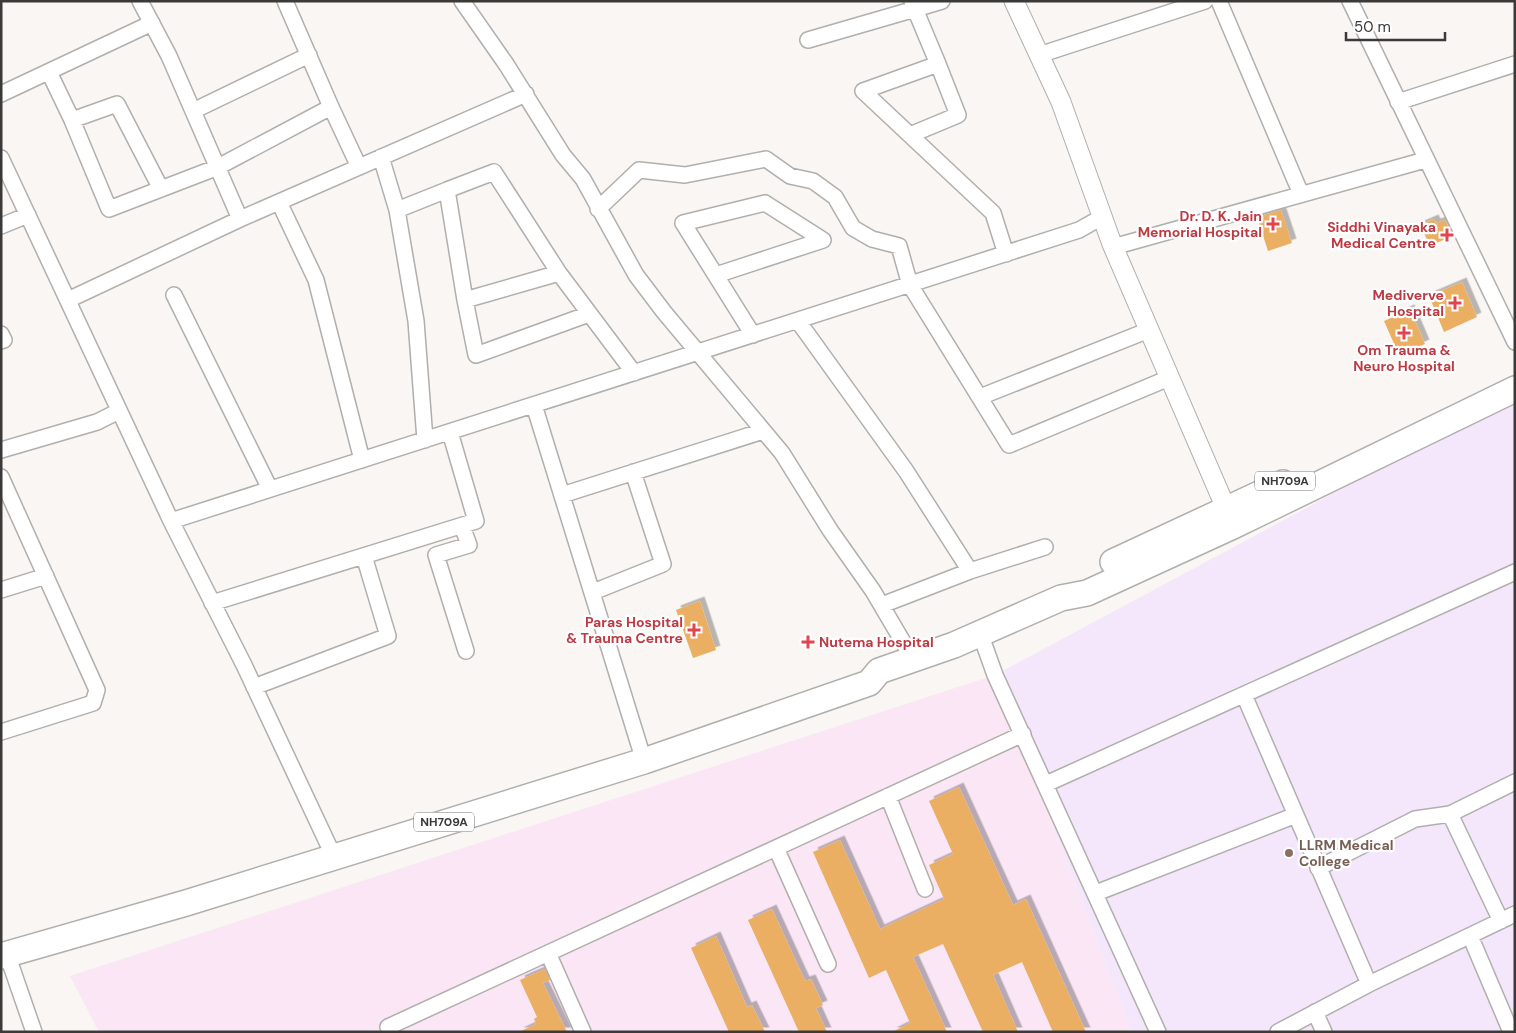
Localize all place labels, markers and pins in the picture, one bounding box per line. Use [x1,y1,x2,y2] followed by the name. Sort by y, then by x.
[1138,207,1262,241] place label: Dr. D. K. Jain Memorial Hospital
[1266,217,1280,231] marker: Dr. D. K. Jain Memorial Hospital
[1327,218,1436,252] place label: Siddhi Vinayaka Medical Centre
[1440,228,1454,242] marker: Siddhi Vinayaka Medical Centre
[1372,286,1444,320] place label: Mediverve Hospital
[1448,296,1462,310] marker: Mediverve Hospital
[1397,326,1411,340] marker: Om Trauma & Neuro Hospital
[1353,341,1455,375] place label: Om Trauma & Neuro Hospital
[566,613,683,647] place label: Paras Hospital & Trauma Centre
[687,623,701,637] marker: Paras Hospital & Trauma Centre
[819,633,934,651] place label: Nutema Hospital
[801,635,815,649] marker: Nutema Hospital
[1299,836,1393,870] place label: LLRM Medical College
[1283,847,1295,859] marker: LLRM Medical College

